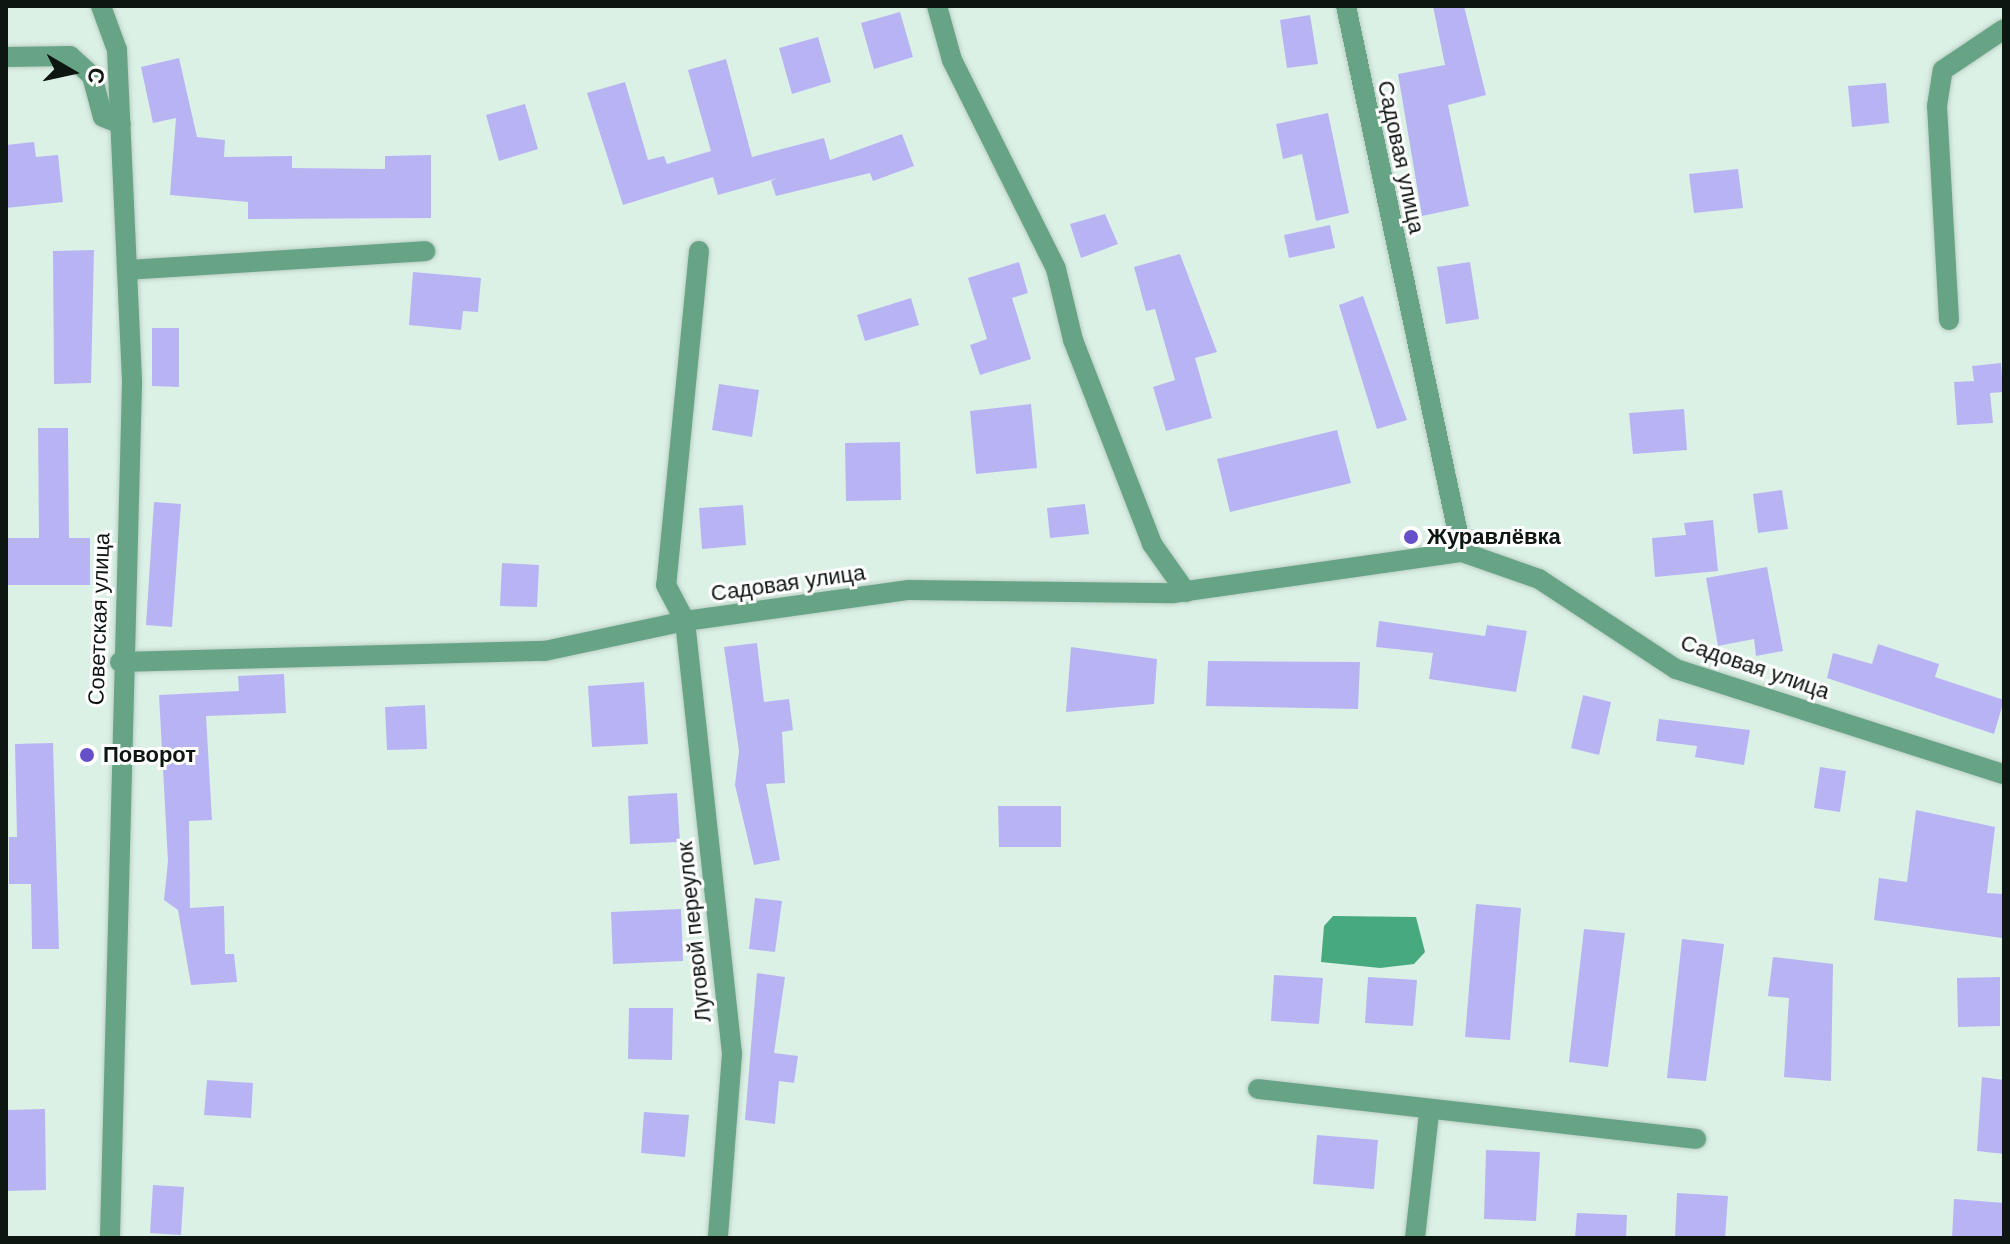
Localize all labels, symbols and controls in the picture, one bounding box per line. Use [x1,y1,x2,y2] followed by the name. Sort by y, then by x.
[32,32,112,112] north arrow
[83,66,110,86] text: С
[1372,78,1430,236] street label: Садовая улица
[1427,524,1561,550] place label: Журавлёвка
[1402,528,1420,546] marker: Журавлёвка
[83,532,115,706] street label: Советская улица
[709,559,867,607] street label: Садовая улица
[1677,629,1833,705] street label: Садовая улица
[103,742,196,768] place label: Поворот
[78,746,96,764] marker: Поворот
[671,840,717,1024] street label: Луговой переулок

